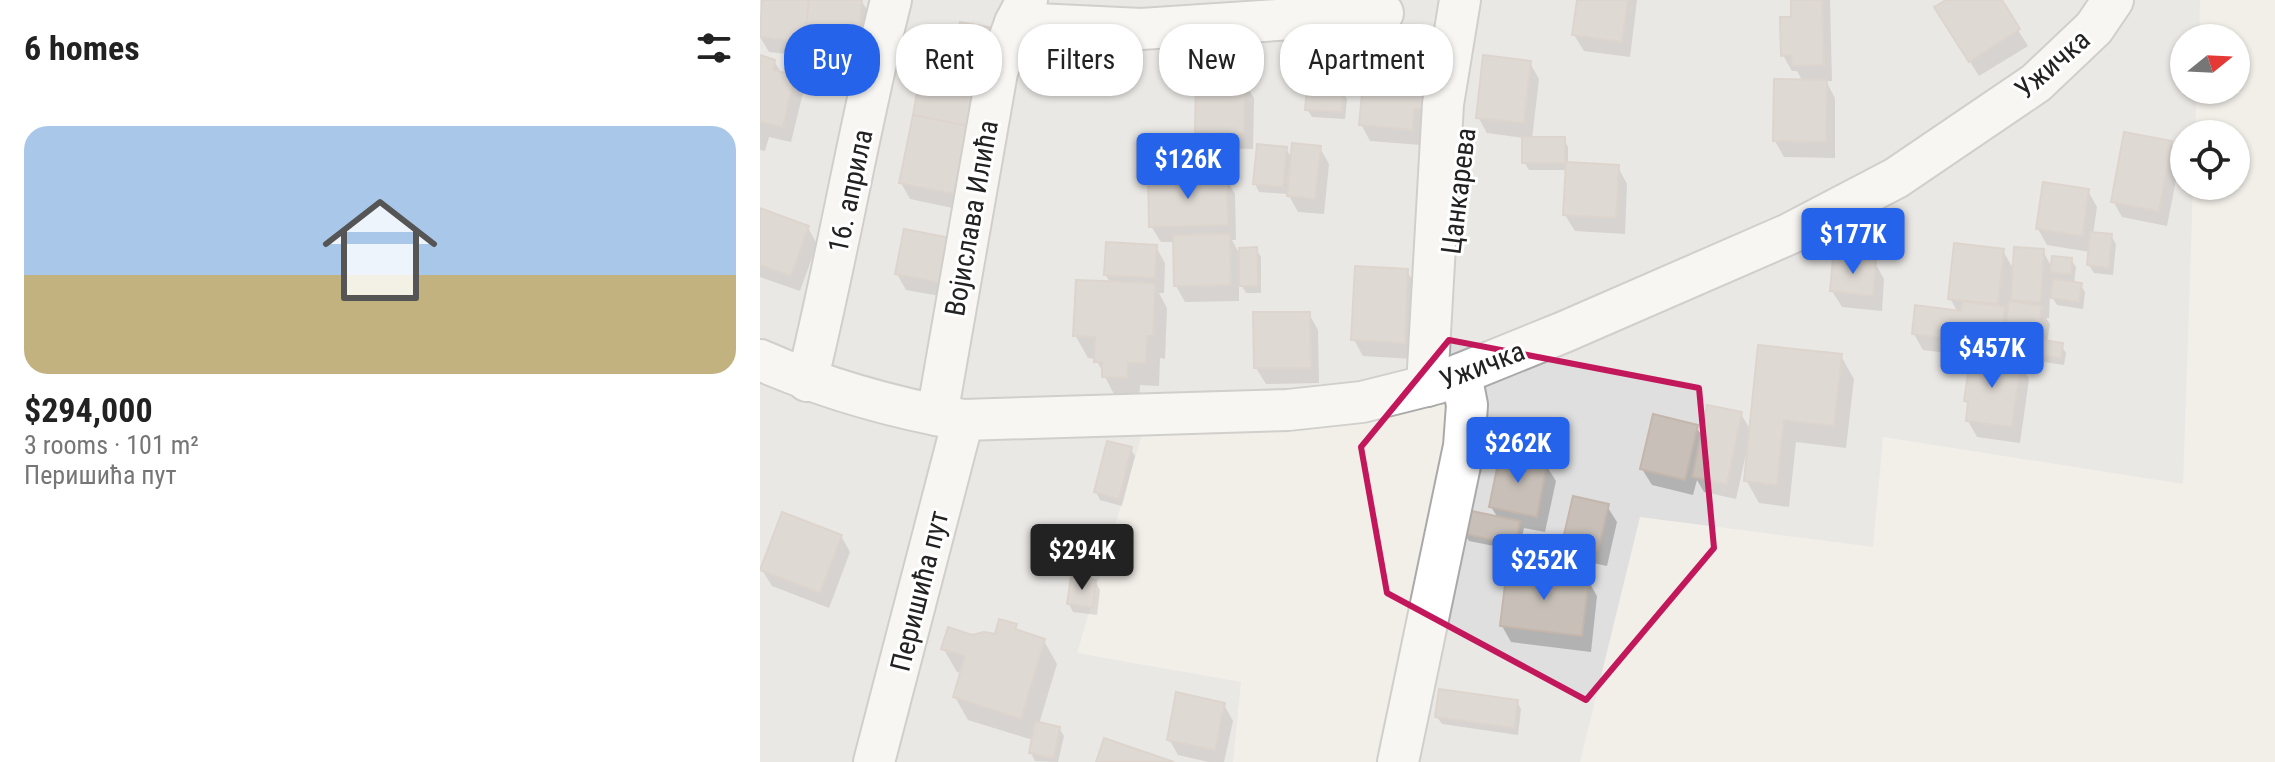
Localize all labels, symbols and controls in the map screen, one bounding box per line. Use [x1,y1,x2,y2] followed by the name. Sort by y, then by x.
[2008,23,2097,106] street label: Ужичка
[784,24,880,96] chip: Buy
[896,24,1002,96] chip: Rent
[1018,24,1143,96] chip: Filters
[1159,24,1264,96] chip: New
[1280,24,1453,96] chip: Apartment
[2170,24,2250,104] north arrow
[2170,24,2250,200] map controls
[692,26,736,70] icon: filters
[24,28,140,68] text: 6 homes
[938,118,1005,318] street label: Војислава Илића
[2170,120,2250,200] button: locate
[1434,126,1483,256] street label: Цанкарева
[821,127,880,256] street label: 16. априла
[1132,133,1244,201] pin: $126K
[1155,144,1221,174] text: $126K
[308,178,452,322] icon: home
[1797,208,1909,276] pin: $177K
[1820,219,1886,249] text: $177K
[1936,322,2048,390] pin: $457K
[1959,333,2025,363] text: $457K
[1435,334,1529,397] street label: Ужичка
[24,390,153,430] text: $294,000
[1462,417,1574,485] pin: $262K
[1485,428,1551,458] text: $262K
[24,430,199,460] text: 3 rooms · 101 m²
[24,460,176,490] text: Перишића пут
[884,507,955,675] street label: Перишића пут
[1026,524,1138,592] pin: $294K
[1488,534,1600,602] pin: $252K
[1049,535,1115,565] text: $294K
[1511,545,1577,575] text: $252K

